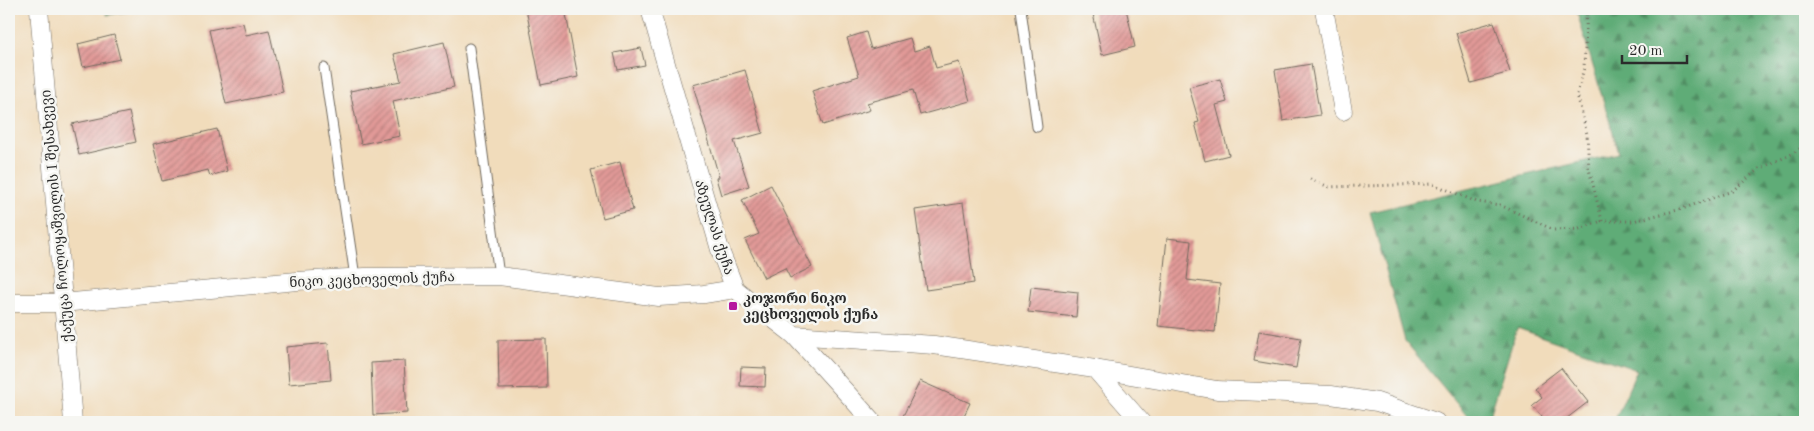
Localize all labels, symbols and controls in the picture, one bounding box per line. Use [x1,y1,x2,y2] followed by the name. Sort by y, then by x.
[1622,32,1686,64] scale bar
[1629,44,1663,59] text: 20 m
[39,89,76,343] street label: ქაქუცა ჩოლოყაშვილის I შესახვევი
[691,178,736,277] street label: აზეულას ქუჩა
[289,269,455,291] street label: ნიკო კეცხოველის ქუჩა
[743,291,878,323] place label: კოჯორი ნიკო კეცხოველის ქუჩა
[727,300,739,312] marker: კოჯორი ნიკო კეცხოველის ქუჩა

